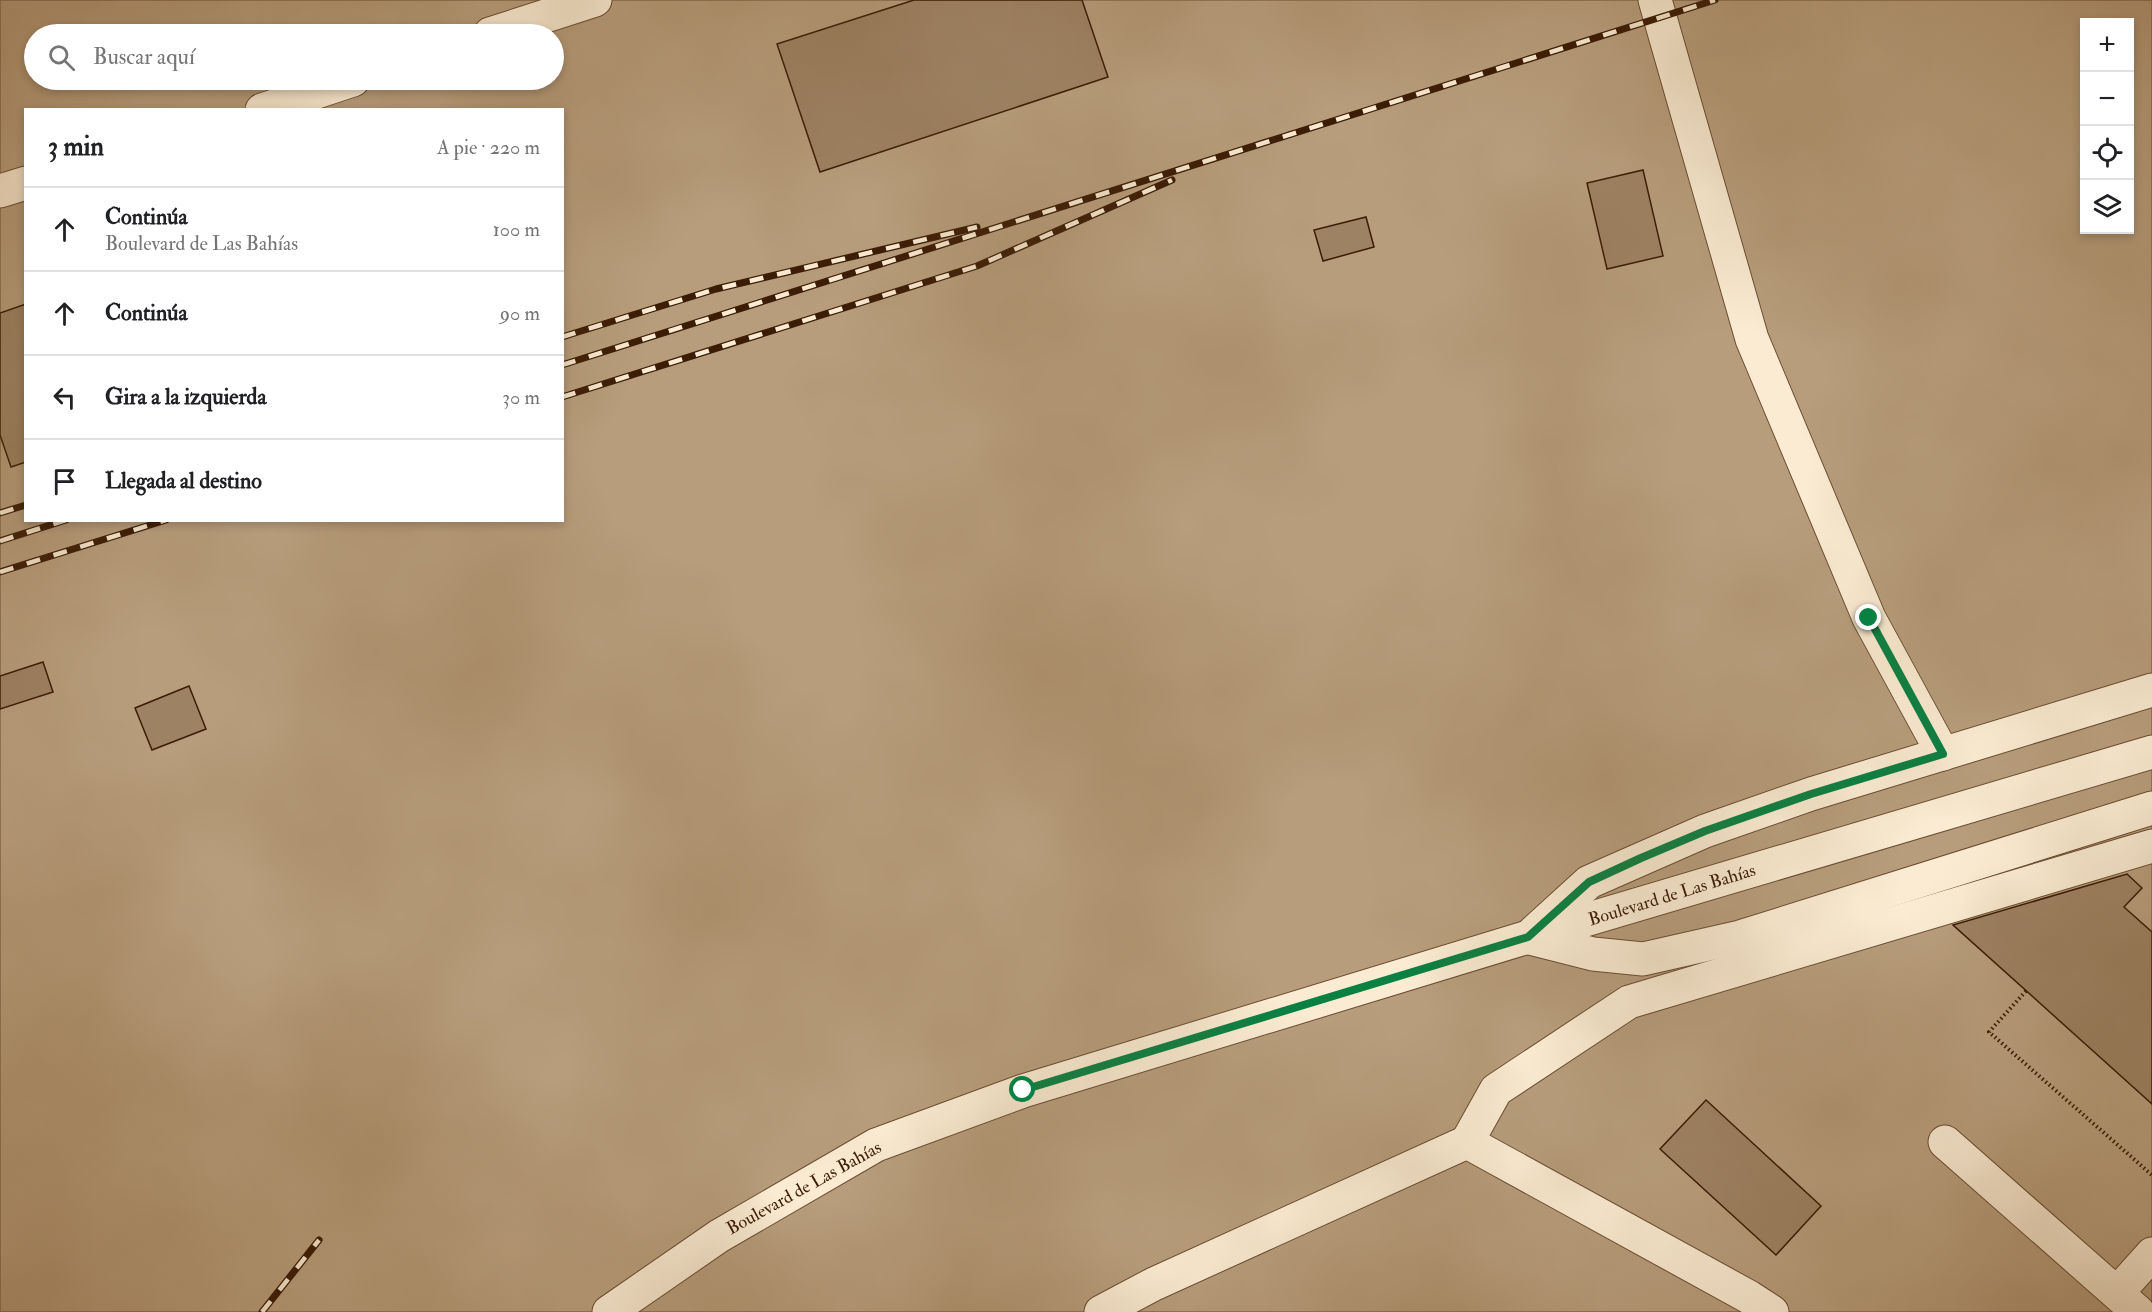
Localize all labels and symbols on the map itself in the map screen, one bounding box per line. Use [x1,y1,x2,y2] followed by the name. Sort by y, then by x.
[1855,604,1881,630] route end
[1586,859,1758,931] street label: Boulevard de Las Bahías
[1009,1076,1035,1102] route start
[722,1136,886,1240] street label: Boulevard de Las Bahías

